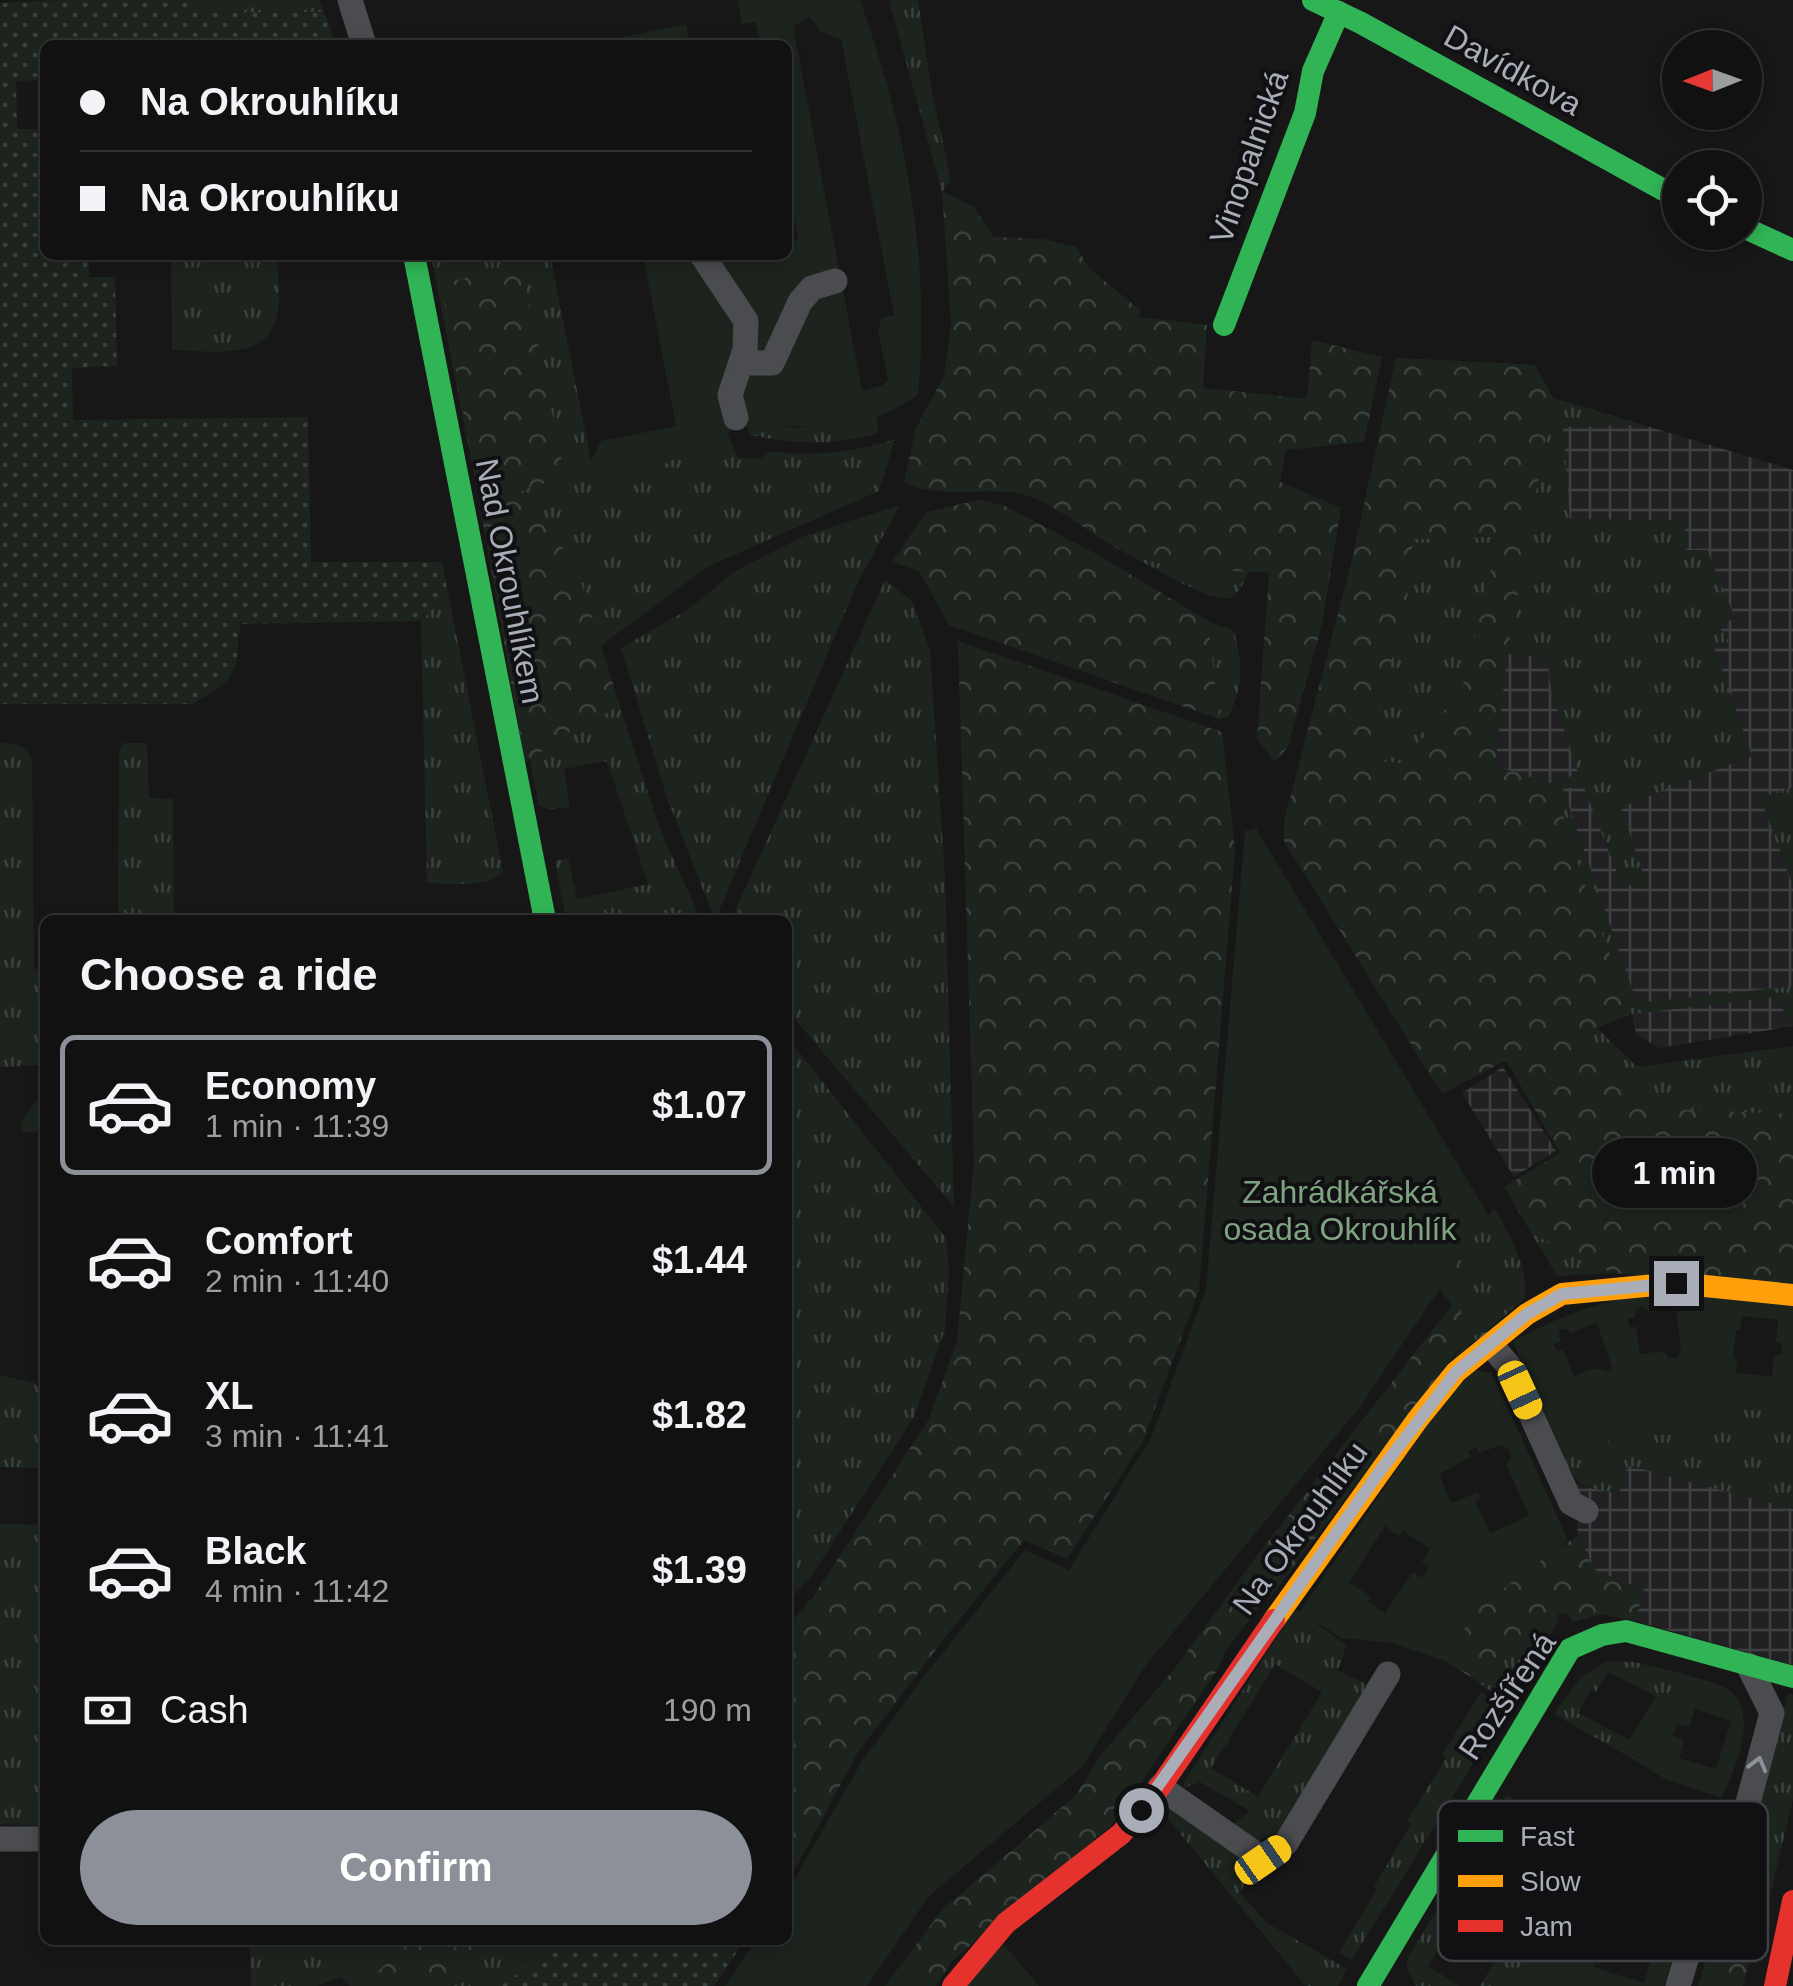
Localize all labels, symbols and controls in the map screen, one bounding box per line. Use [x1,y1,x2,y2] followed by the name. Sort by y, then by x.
[1438,18,1588,122] street label: Davídkova
[1662,30,1762,130] north arrow
[1662,30,1762,250] map controls
[1203,65,1296,248] street label: Vinopalnická
[140,81,400,123] text: Na Okrouhlíku
[1662,150,1762,250] button: locate
[140,177,400,219] text: Na Okrouhlíku
[469,455,551,707] street label: Nad Okrouhlíkem
[80,949,378,1000] text: Choose a ride
[85,1060,175,1150] icon: car
[205,1065,376,1107] text: Economy
[652,1084,747,1126] text: $1.07
[205,1108,389,1144] text: 1 min · 11:39
[1594,1138,1758,1208] callout: 1 min
[1633,1155,1716,1191] text: 1 min
[1223,1174,1458,1247] park label: Zahrádkářská osada Okrouhlík
[85,1215,175,1305] icon: car
[205,1220,353,1262] text: Comfort
[652,1239,747,1281] text: $1.44
[1654,1261,1699,1306] route end
[205,1263,389,1299] text: 2 min · 11:40
[1494,1356,1546,1424] car
[85,1370,175,1460] icon: car
[205,1375,254,1417] text: XL
[652,1394,747,1436] text: $1.82
[205,1418,389,1454] text: 3 min · 11:41
[1225,1435,1375,1621] street label: Na Okrouhlíku
[85,1525,175,1615] icon: car
[205,1530,306,1572] text: Black
[652,1549,747,1591] text: $1.39
[205,1573,389,1609] text: 4 min · 11:42
[1451,1625,1563,1767] street label: Rozšířená
[80,1683,135,1738] icon: cash
[160,1689,249,1731] text: Cash
[663,1692,752,1728] text: 190 m
[1747,1756,1768,1773] one-way arrow
[1119,1788,1164,1833] route start
[1438,1801,1768,1961] legend
[80,1810,752,1925] button: Confirm
[1520,1821,1575,1852] text: Fast
[1230,1831,1296,1889] car
[1520,1866,1581,1897] text: Slow
[1520,1911,1573,1942] text: Jam

